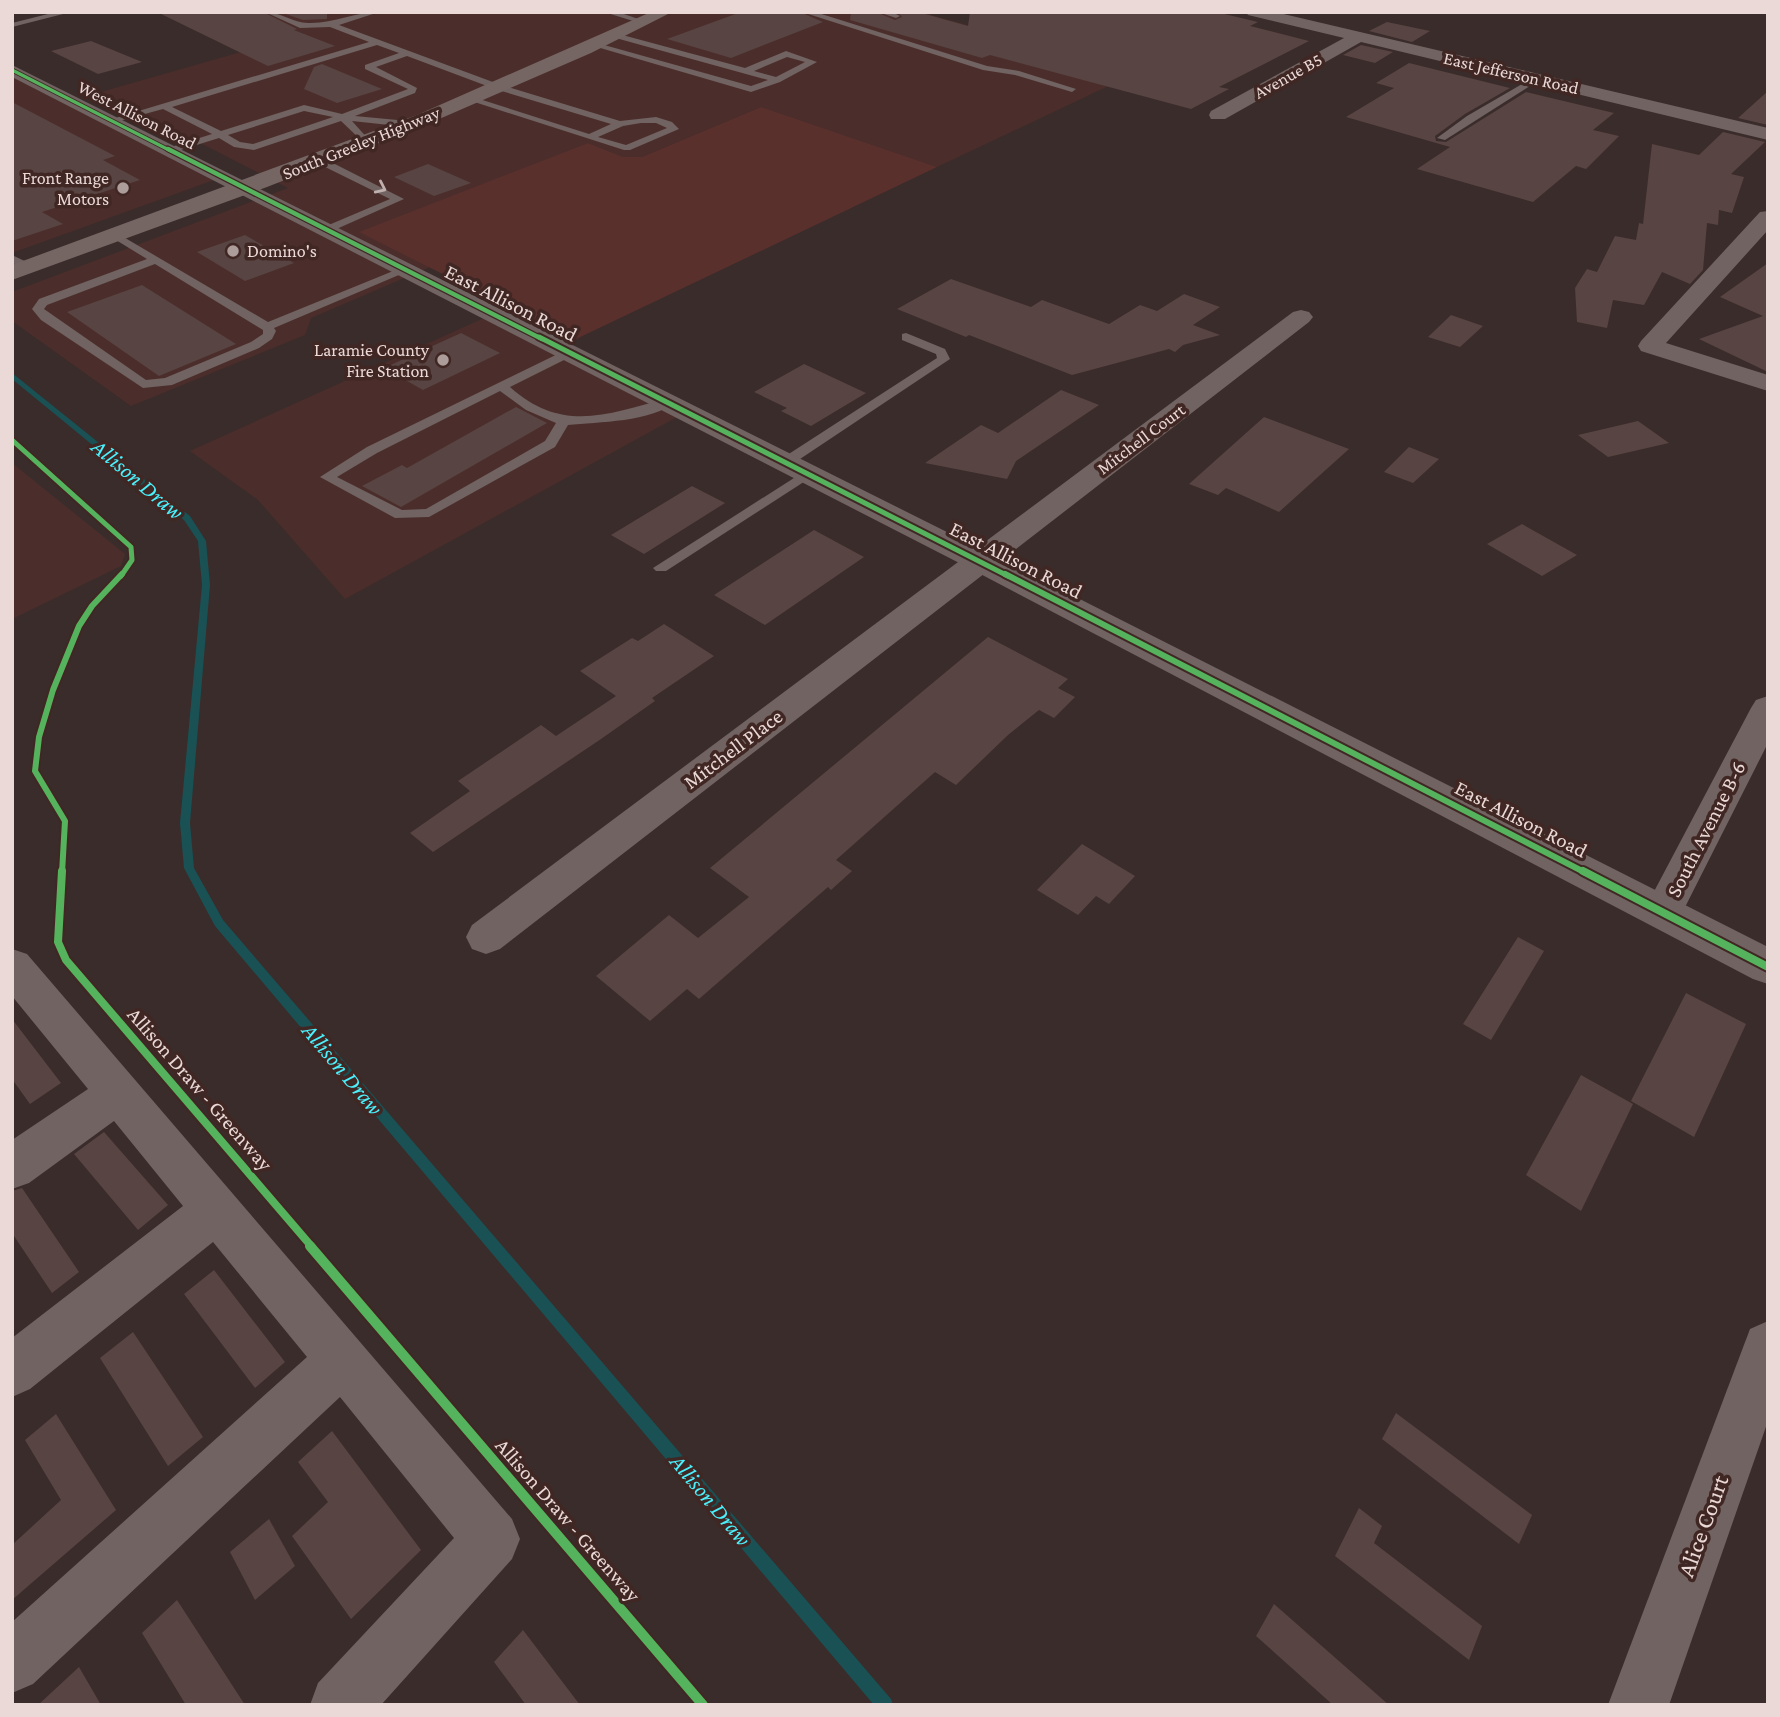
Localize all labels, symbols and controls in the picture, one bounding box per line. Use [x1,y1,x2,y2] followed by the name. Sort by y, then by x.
[1442,48,1581,98] street label: East Jefferson Road
[1250,49,1326,103] street label: Avenue B5
[75,77,200,154] street label: West Allison Road
[279,102,443,184] street label: South Greeley Highway
[22,168,109,209] place label: Front Range Motors
[115,180,131,196] marker: Front Range Motors
[374,180,386,194] one-way arrow
[247,241,317,261] place label: Domino's
[225,243,241,259] marker: Domino's
[441,259,581,347] street label: East Allison Road
[314,340,430,381] place label: Laramie County Fire Station
[435,352,451,368] marker: Laramie County Fire Station
[1093,399,1190,478] street label: Mitchell Court
[86,432,189,525] water label: Allison Draw
[946,516,1086,604] street label: East Allison Road
[679,704,787,794] street label: Mitchell Place
[1661,757,1751,901] street label: South Avenue B-6
[1451,775,1591,863] street label: East Allison Road
[123,1002,278,1176] street label: Allison Draw - Greenway
[296,1017,389,1120] water label: Allison Draw
[491,1433,646,1607] street label: Allison Draw - Greenway
[664,1448,757,1551] water label: Allison Draw
[1672,1470,1734,1580] street label: Alice Court

